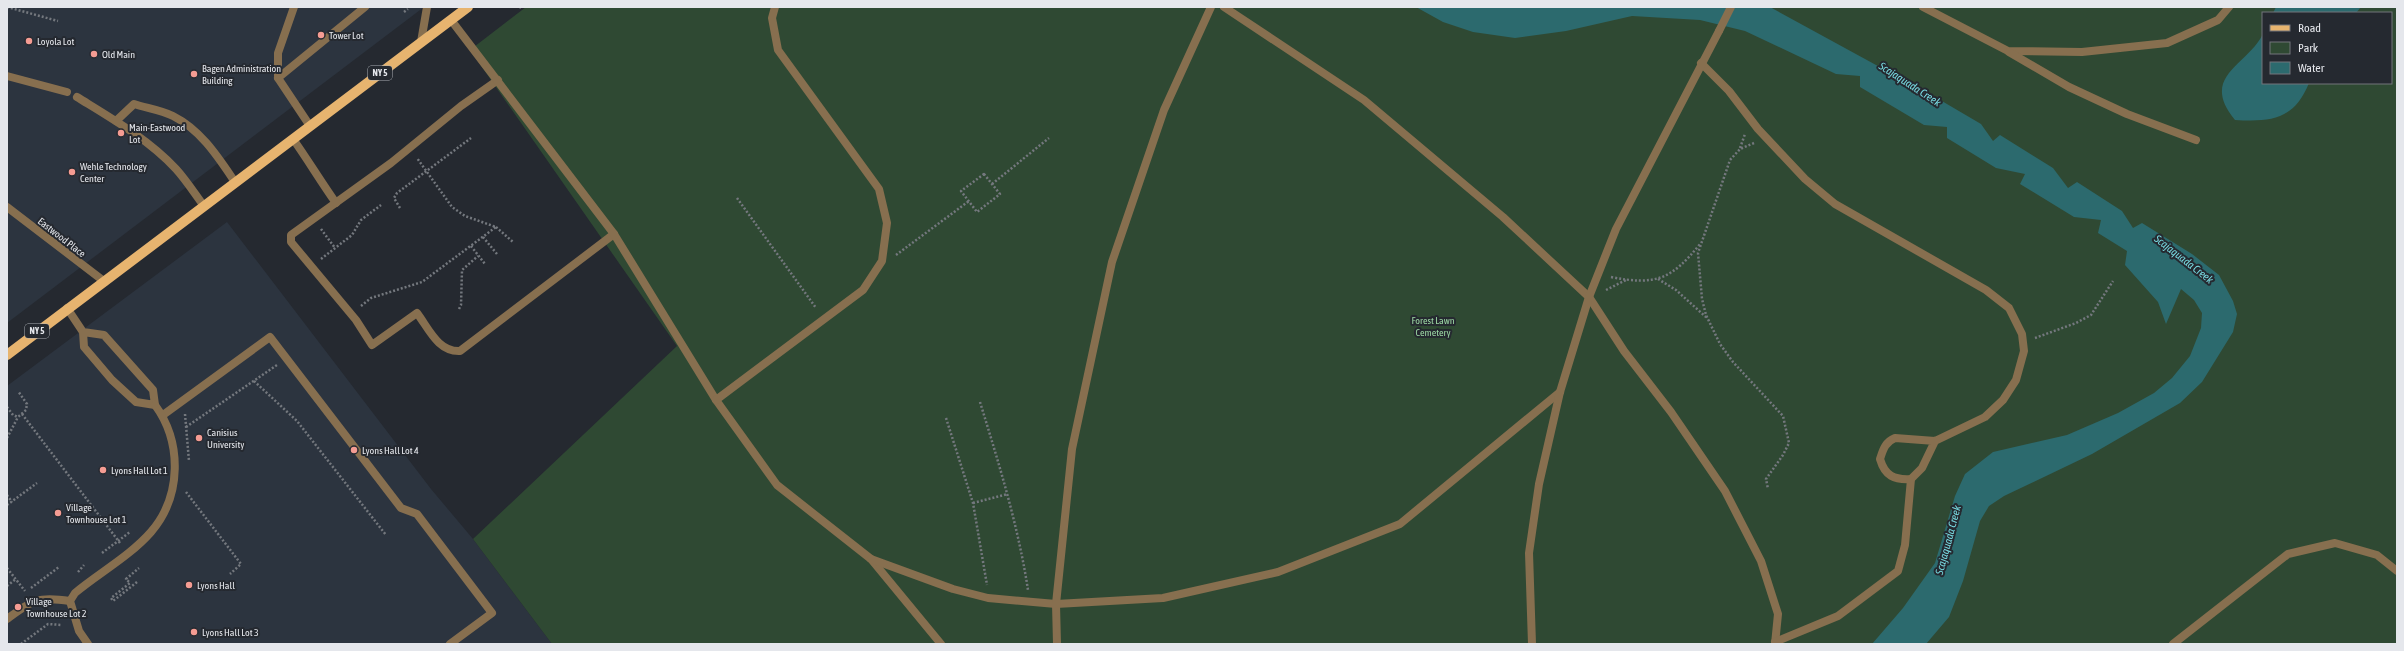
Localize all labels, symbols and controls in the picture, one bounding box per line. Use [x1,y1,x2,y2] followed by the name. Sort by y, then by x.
[2262,12,2392,84] legend
[2298,21,2321,35] text: Road
[316,30,326,40] marker: Tower Lot
[329,30,364,41] place label: Tower Lot
[24,36,34,46] marker: Loyola Lot
[37,36,74,47] place label: Loyola Lot
[2298,41,2319,55] text: Park
[89,49,99,59] marker: Old Main
[102,49,135,60] place label: Old Main
[1876,59,1943,109] water label: Scajaquada Creek
[2298,61,2325,75] text: Water
[202,63,281,86] place label: Bagen Administration Building
[368,66,392,80] road number: NY 5
[189,69,199,79] marker: Bagen Administration Building
[129,122,186,145] place label: Main-Eastwood Lot
[116,128,126,138] marker: Main-Eastwood Lot
[80,161,147,184] place label: Wehle Technology Center
[67,167,77,177] marker: Wehle Technology Center
[36,215,88,260] street label: Eastwood Place
[2151,232,2216,286] water label: Scajaquada Creek
[1411,315,1455,338] park label: Forest Lawn Cemetery
[25,324,49,338] road number: NY 5
[207,427,244,450] place label: Canisius University
[194,433,204,443] marker: Canisius University
[349,445,359,455] marker: Lyons Hall Lot 4
[362,445,419,456] place label: Lyons Hall Lot 4
[98,465,108,475] marker: Lyons Hall Lot 1
[111,465,168,476] place label: Lyons Hall Lot 1
[66,502,127,525] place label: Village Townhouse Lot 1
[1933,504,1963,577] water label: Scajaquada Creek
[53,508,63,518] marker: Village Townhouse Lot 1
[184,580,194,590] marker: Lyons Hall
[197,580,235,591] place label: Lyons Hall
[26,596,87,619] place label: Village Townhouse Lot 2
[13,602,23,612] marker: Village Townhouse Lot 2
[189,627,199,637] marker: Lyons Hall Lot 3
[202,627,259,638] place label: Lyons Hall Lot 3

